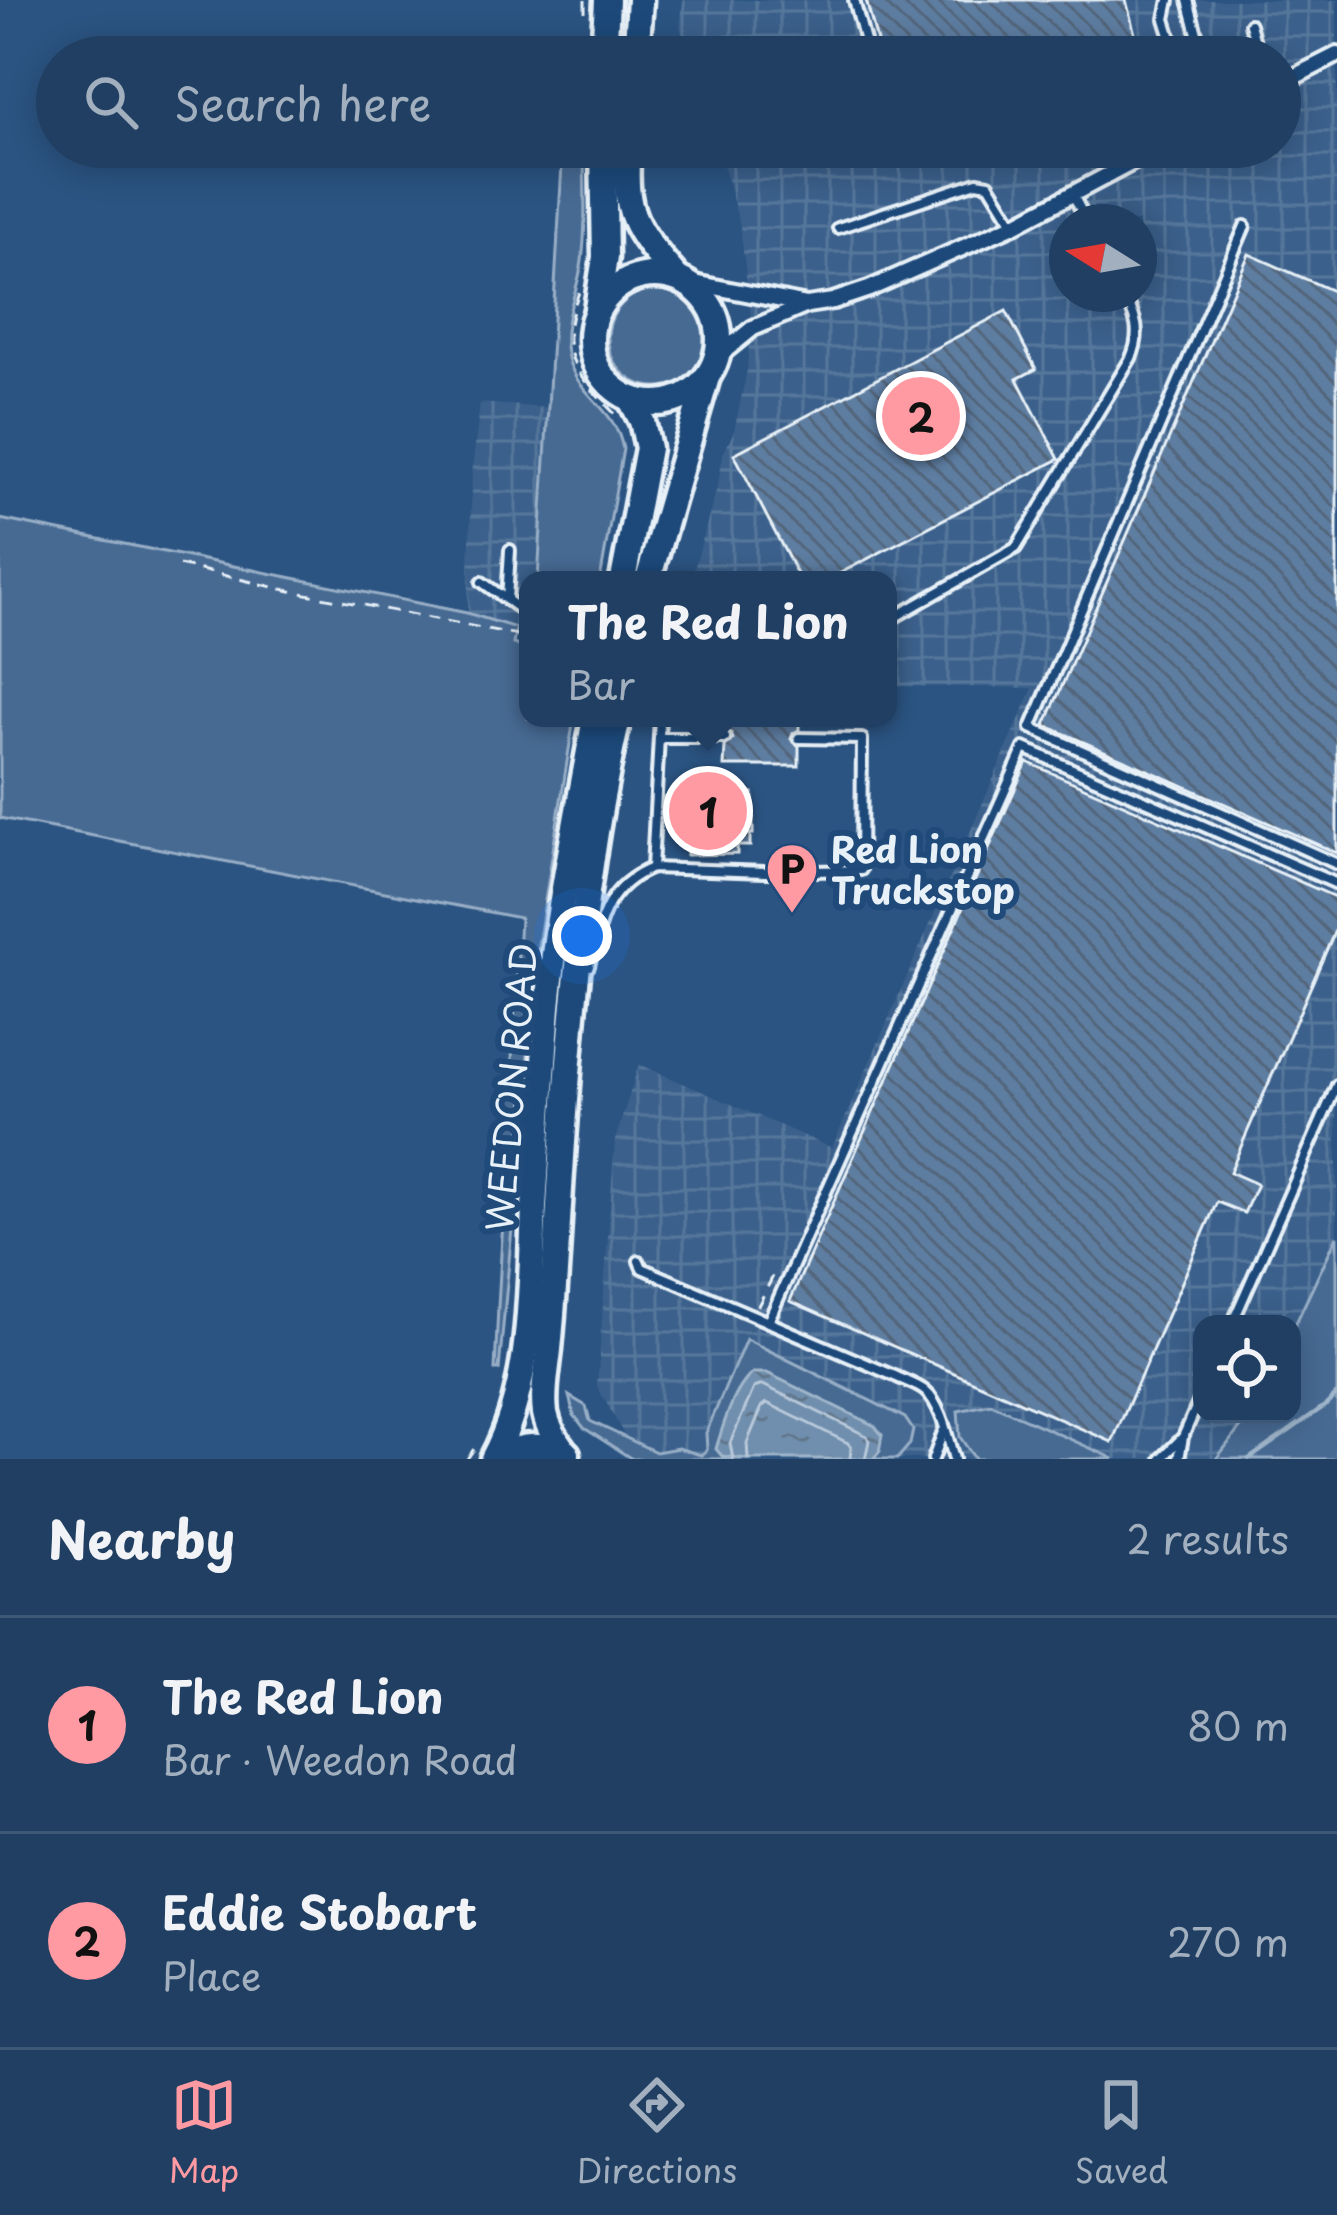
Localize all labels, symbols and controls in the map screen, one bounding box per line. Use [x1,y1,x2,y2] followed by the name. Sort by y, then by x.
[36,36,1301,168] search box
[174,68,431,136] text: Search here
[78,69,144,135] icon: search
[1049,204,1157,312] north arrow
[882,371,960,461] pin: 2
[519,571,897,727] popup
[567,586,849,654] text: The Red Lion
[567,654,635,713] text: Bar
[669,766,747,856] pin: 1
[831,821,1015,916] place label: Red Lion Truckstop
[764,841,820,915] parking icon: Red Lion Truckstop
[552,906,612,966] your location
[470,941,550,1233] street label: WEEDON ROAD
[1193,1315,1301,1423] map controls
[1193,1315,1301,1423] button: locate
[48,1499,235,1576] text: Nearby
[1127,1508,1289,1567] text: 2 results
[162,1661,444,1729] text: The Red Lion
[78,1695,96,1754] text: 1
[1187,1695,1289,1754] text: 80 m
[162,1729,518,1788] text: Bar · Weedon Road
[162,1877,477,1945] text: Eddie Stobart
[73,1911,101,1970] text: 2
[1167,1911,1289,1970] text: 270 m
[162,1945,262,2004] text: Place
[169,2072,239,2194] tab: Map
[577,2072,737,2194] tab: Directions
[1075,2072,1168,2194] tab: Saved

